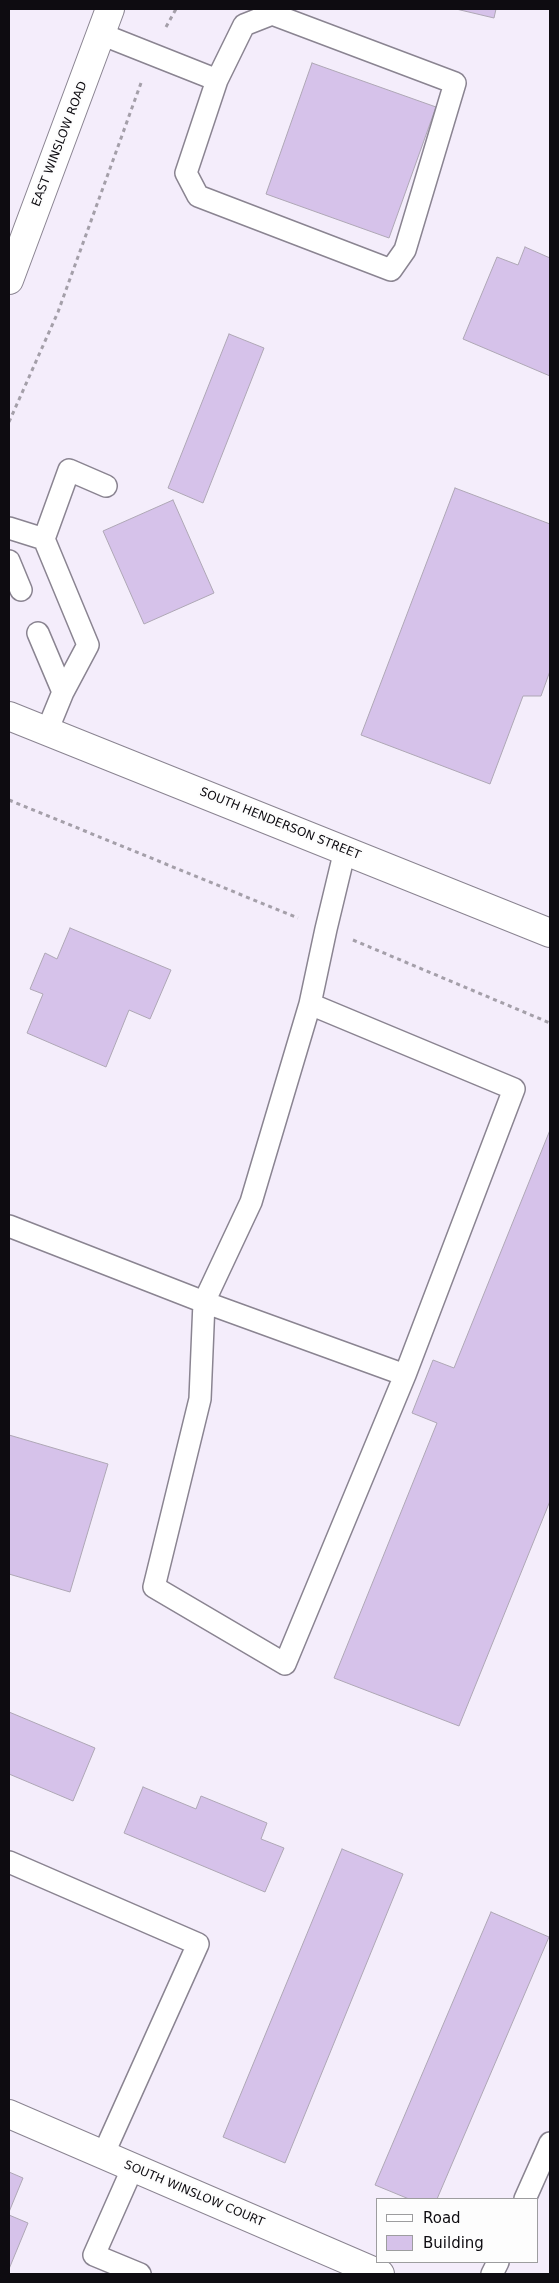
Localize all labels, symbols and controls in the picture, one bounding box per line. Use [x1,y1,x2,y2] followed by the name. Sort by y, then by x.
[29,79,91,209] street label: EAST WINSLOW ROAD
[197,785,363,863] street label: SOUTH HENDERSON STREET
[122,2158,266,2230] street label: SOUTH WINSLOW COURT
[376,2198,539,2263] legend
[423,2209,461,2227] text: Road
[423,2234,484,2252] text: Building

